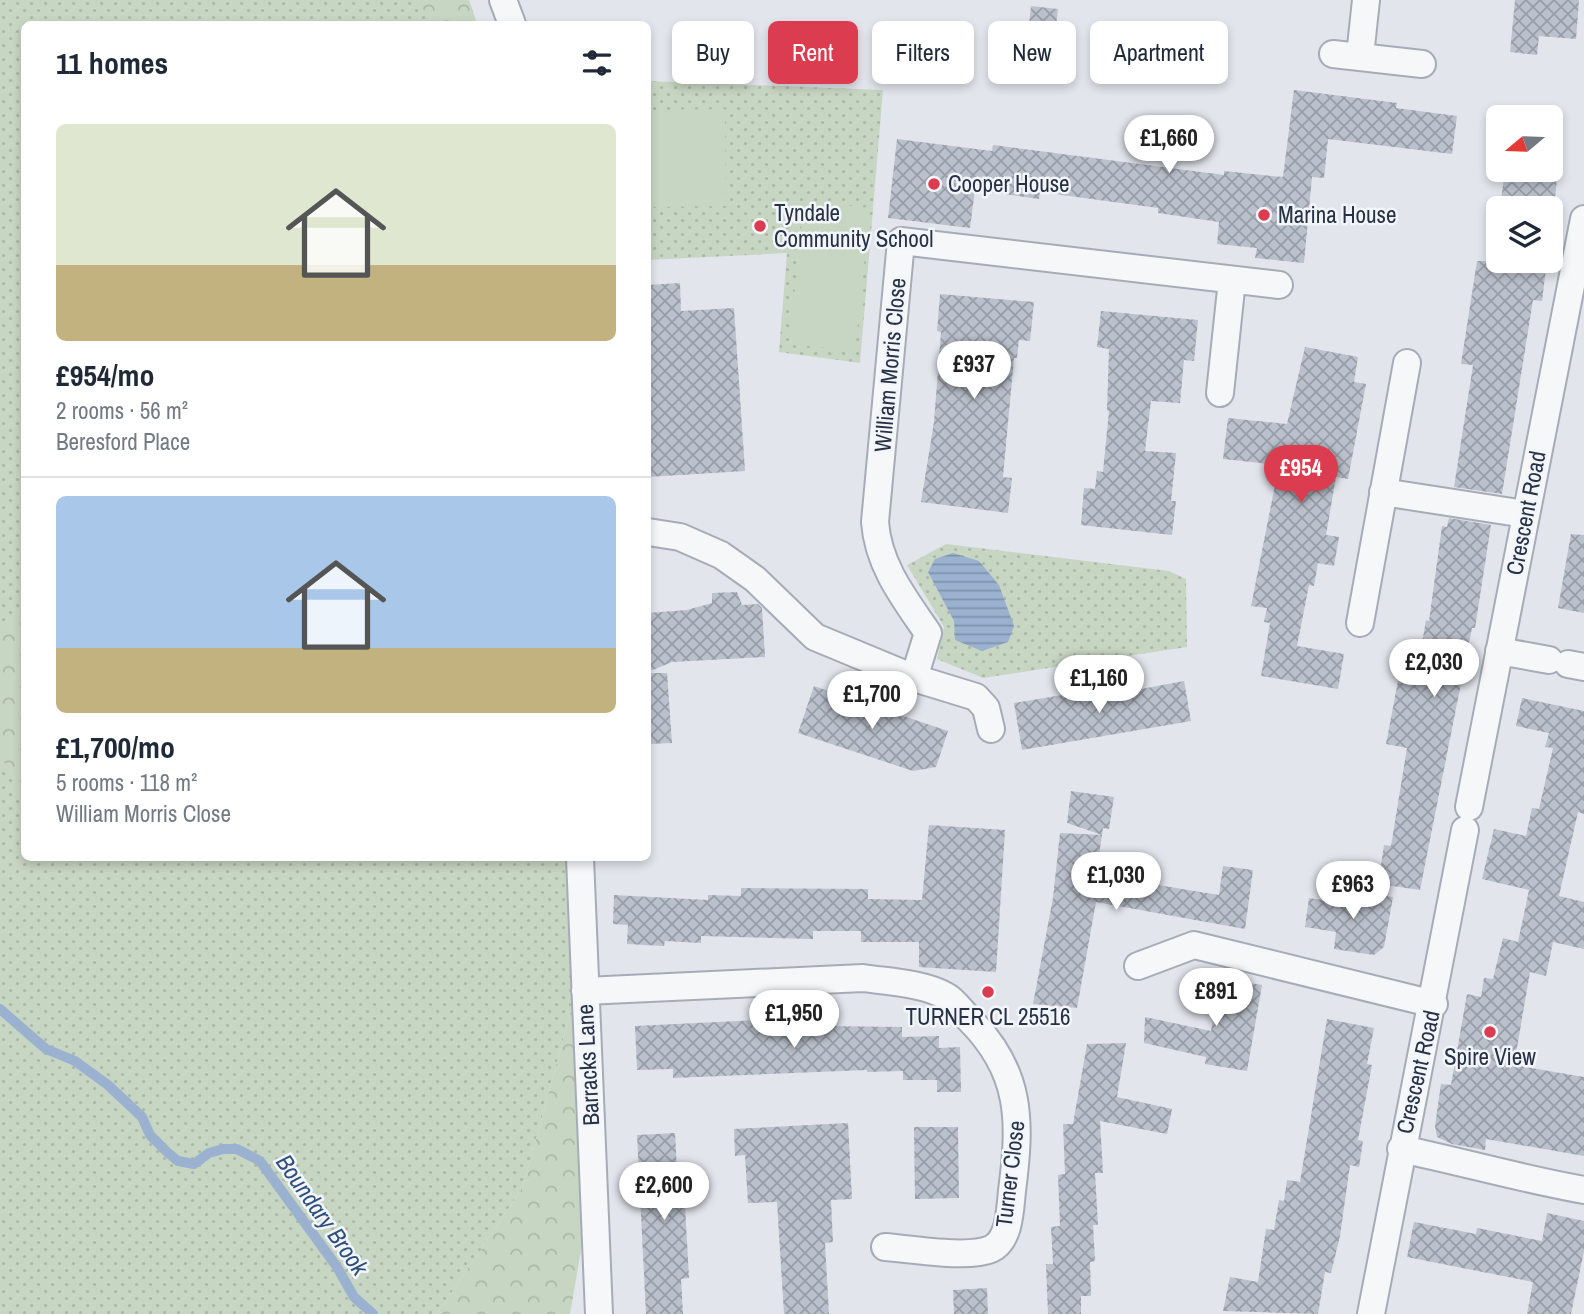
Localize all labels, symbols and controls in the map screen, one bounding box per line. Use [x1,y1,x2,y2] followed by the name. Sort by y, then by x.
[672,21,754,84] chip: Buy
[768,21,858,84] chip: Rent
[872,21,974,84] chip: Filters
[988,21,1076,84] chip: New
[1090,21,1228,84] chip: Apartment
[56,43,168,83] text: 11 homes
[578,44,616,82] icon: filters
[1486,105,1563,182] north arrow
[1486,105,1563,273] map controls
[1112,116,1226,175] pin: £1,660
[1140,122,1198,153] text: £1,660
[948,168,1070,199] place label: Cooper House
[273,170,399,296] icon: home
[926,176,942,192] marker: Cooper House
[1486,196,1563,273] button: layers
[774,197,933,254] place label: Tyndale Community School
[1278,199,1396,230] place label: Marina House
[1256,207,1272,223] marker: Marina House
[752,218,768,234] marker: Tyndale Community School
[866,276,913,453] street label: William Morris Close
[933,342,1015,401] pin: £937
[953,348,995,379] text: £937
[56,355,154,395] text: £954/mo
[56,395,188,426] text: 2 rooms · 56 m²
[56,426,190,457] text: Beresford Place
[1260,446,1342,505] pin: £954
[1498,448,1553,578] street label: Crescent Road
[1280,452,1322,483] text: £954
[273,542,399,668] icon: home
[1377,640,1491,699] pin: £2,030
[1405,646,1463,677] text: £2,030
[1042,656,1156,715] pin: £1,160
[1070,662,1128,693] text: £1,160
[815,672,929,731] pin: £1,700
[843,678,901,709] text: £1,700
[56,727,175,767] text: £1,700/mo
[56,767,197,798] text: 5 rooms · 118 m²
[56,798,231,829] text: William Morris Close
[1059,852,1173,912] pin: £1,030
[1087,859,1145,890] text: £1,030
[1312,862,1394,921] pin: £963
[1332,868,1374,899] text: £963
[1175,968,1257,1028] pin: £891
[1195,975,1237,1006] text: £891
[980,984,996,1000] marker: TURNER CL 25516
[737,990,851,1050] pin: £1,950
[765,997,823,1028] text: £1,950
[906,1001,1070,1032] place label: TURNER CL 25516
[569,1003,606,1127] street label: Barracks Lane
[1388,1007,1447,1137] street label: Crescent Road
[1482,1024,1498,1040] marker: Spire View
[1444,1041,1536,1072] place label: Spire View
[988,1119,1031,1229] street label: Turner Close
[269,1147,377,1282] water label: Boundary Brook
[607,1162,721,1222] pin: £2,600
[635,1169,693,1200] text: £2,600

